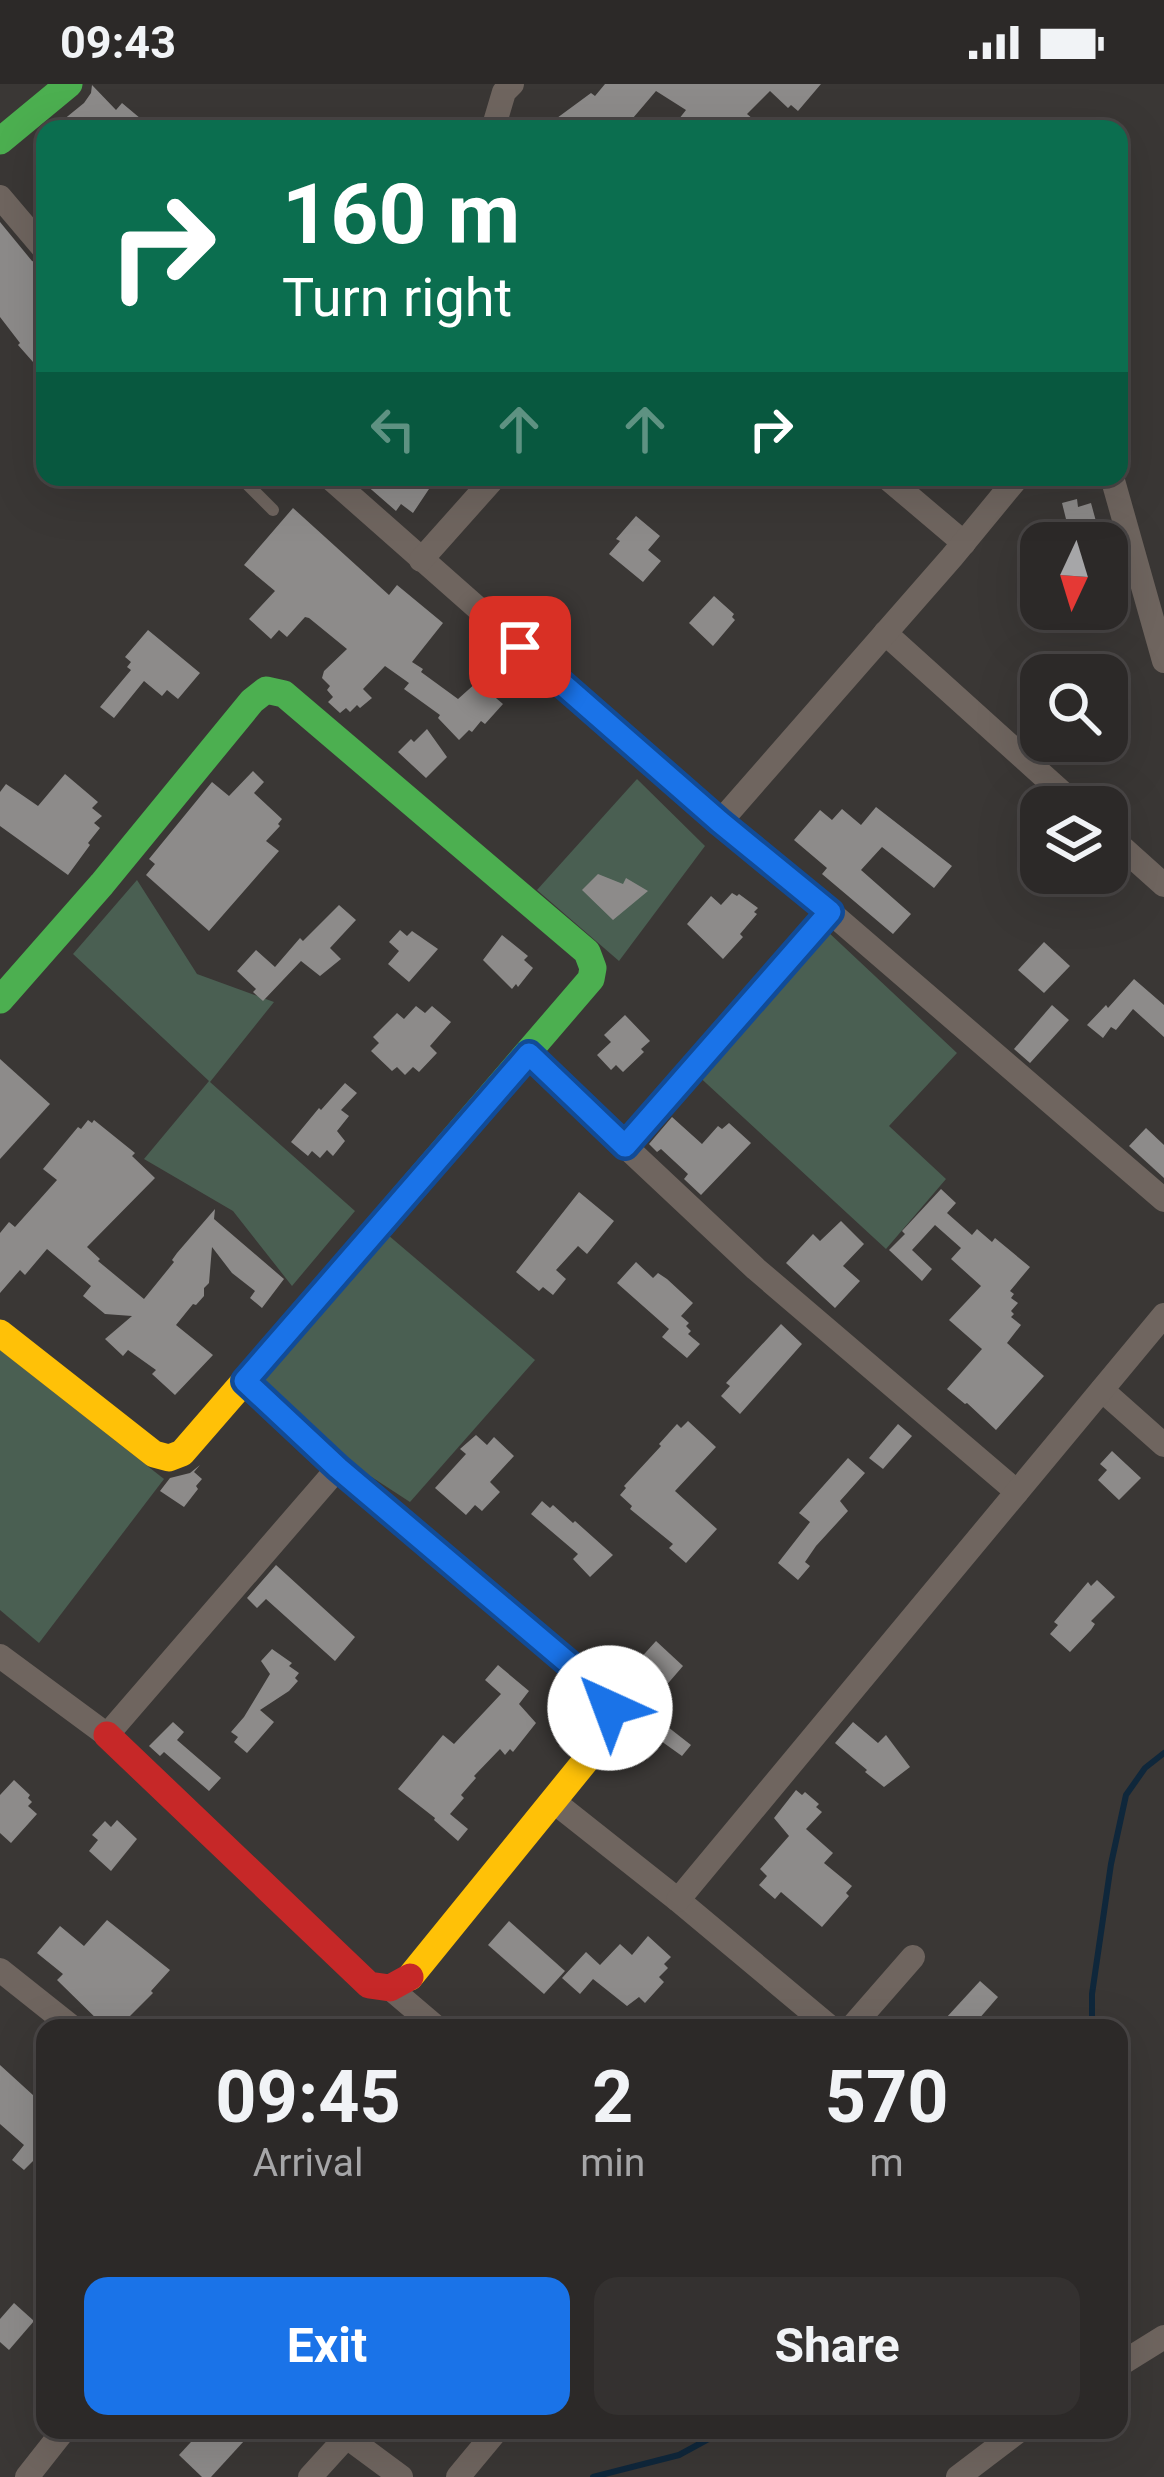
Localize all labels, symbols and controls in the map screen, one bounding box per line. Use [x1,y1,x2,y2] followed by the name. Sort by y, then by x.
[60,16,176,69] text: 09:43
[282,165,520,264] text: 160 m
[84,168,240,324] icon: right
[282,266,512,329] text: Turn right
[360,396,426,462] icon: left
[486,396,552,462] icon: ahead
[612,396,678,462] icon: ahead
[738,396,804,462] icon: right
[1020,522,1128,630] north arrow
[1020,522,1128,894] map controls
[469,596,571,698] pin
[487,614,553,680] icon: arrive
[1020,654,1128,762] button: search
[1020,786,1128,894] button: layers
[547,1645,673,1771] position arrow
[215,2055,401,2140] text: 09:45
[592,2055,633,2140] text: 2
[825,2055,949,2140] text: 570
[253,2140,363,2186] text: Arrival
[580,2140,645,2186] text: min
[870,2140,904,2186] text: m
[84,2277,570,2415] button: Exit
[594,2277,1080,2415] button: Share

